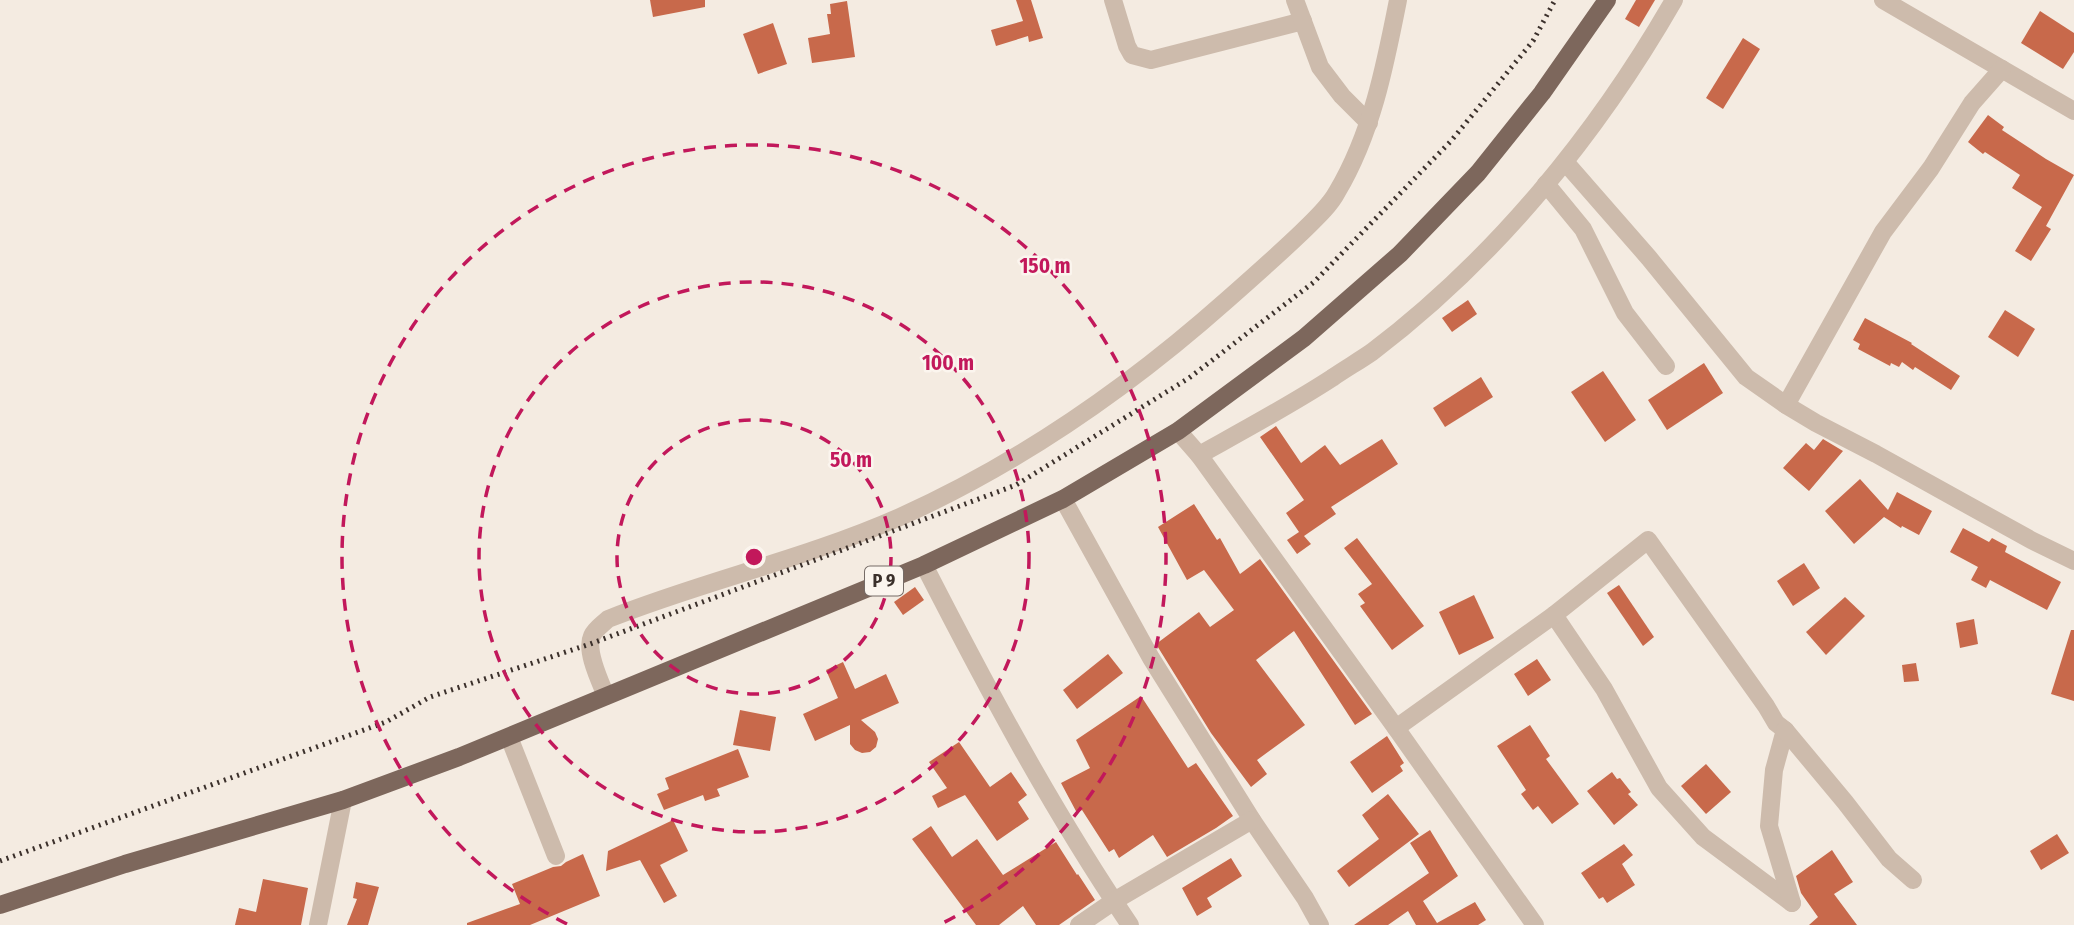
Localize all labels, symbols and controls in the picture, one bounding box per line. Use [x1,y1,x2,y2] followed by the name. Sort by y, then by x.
[1019,253,1071,279] text: 150 m
[922,350,974,376] text: 100 m
[830,447,872,473] text: 50 m
[742,545,766,569] centre of rings
[865,566,903,596] road number: P 9

